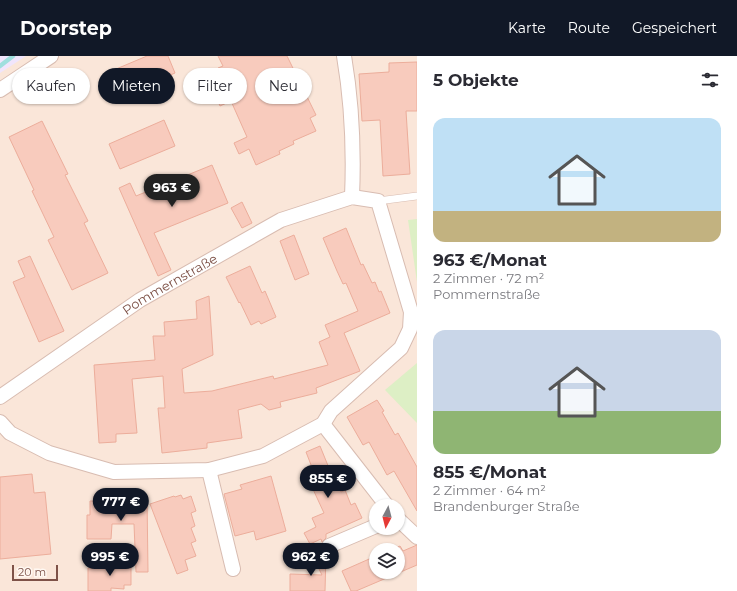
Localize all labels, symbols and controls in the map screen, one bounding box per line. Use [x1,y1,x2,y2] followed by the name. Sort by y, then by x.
[20,17,112,40] text: Doorstep
[508,19,546,37] text: Karte
[568,19,610,37] text: Route
[632,19,717,37] text: Gespeichert
[12,68,90,104] chip: Kaufen
[98,68,175,104] chip: Mieten
[183,68,247,104] chip: Filter
[255,68,312,104] chip: Neu
[699,69,721,91] icon: filters
[433,70,519,90] text: 5 Objekte
[541,144,613,216] icon: home
[144,174,200,208] pin: 963 €
[153,179,191,195] text: 963 €
[119,250,220,318] street label: Pommernstraße
[433,250,547,270] text: 963 €/Monat
[433,270,544,286] text: 2 Zimmer · 72 m²
[433,286,540,302] text: Pommernstraße
[541,356,613,428] icon: home
[433,462,547,482] text: 855 €/Monat
[300,465,356,499] pin: 855 €
[309,470,347,486] text: 855 €
[433,482,546,498] text: 2 Zimmer · 64 m²
[93,488,149,522] pin: 777 €
[102,493,140,509] text: 777 €
[433,498,580,514] text: Brandenburger Straße
[369,499,405,535] north arrow
[369,499,405,579] map controls
[82,543,138,577] pin: 995 €
[283,543,339,577] pin: 962 €
[369,543,405,579] button: layers
[91,548,129,564] text: 995 €
[292,548,330,564] text: 962 €
[12,563,58,582] scale bar
[18,565,46,579] text: 20 m

